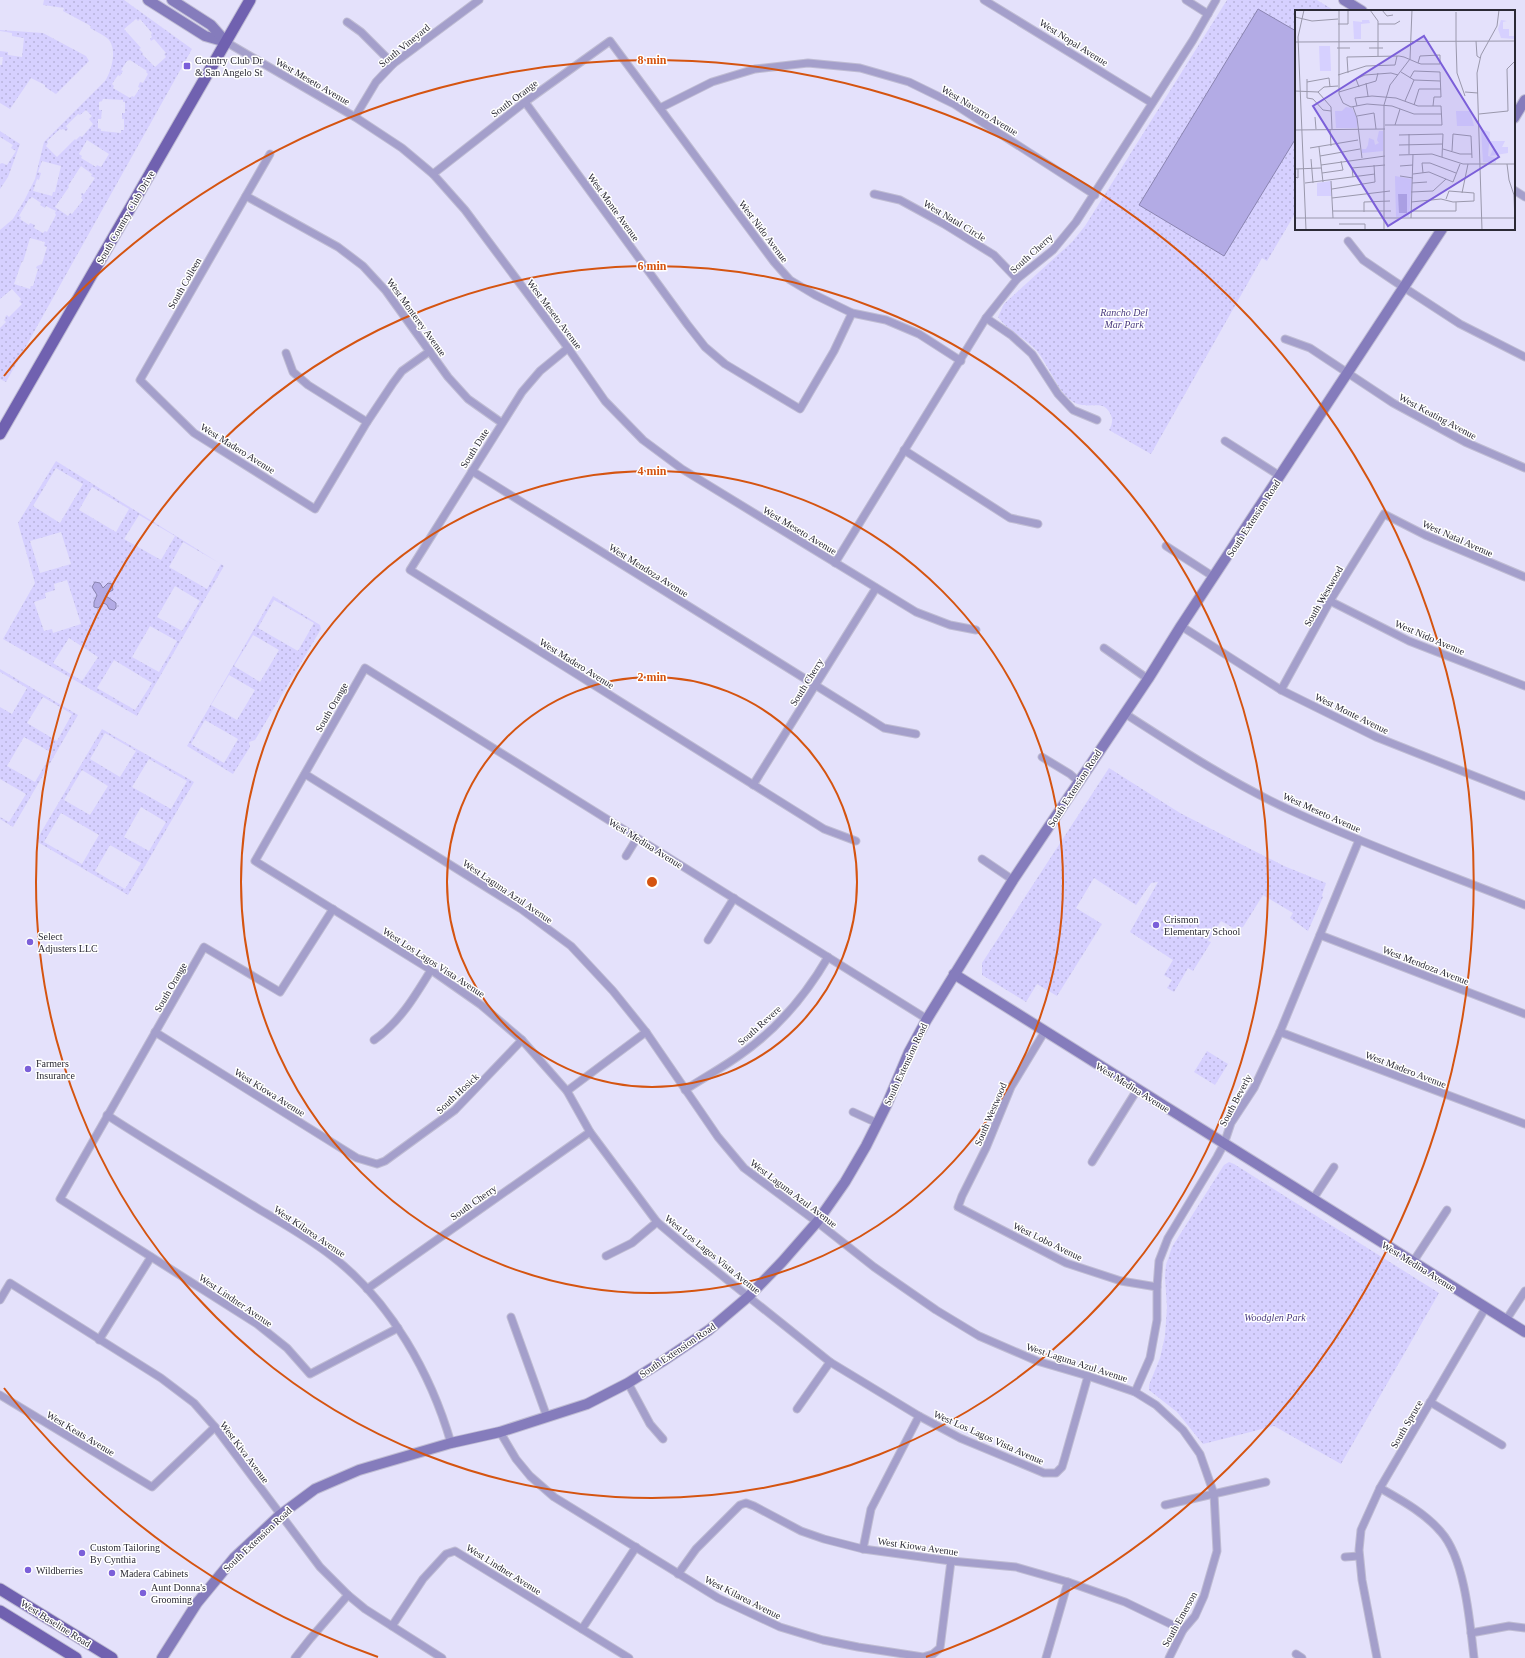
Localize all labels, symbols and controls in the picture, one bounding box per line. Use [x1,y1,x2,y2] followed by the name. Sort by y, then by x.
[1295,10,1515,230] inset map
[1037,17,1111,68] street label: West Nopal Avenue
[377,22,432,69] street label: South Vineyard
[637,53,667,67] text: 8 min
[195,55,263,78] place label: Country Club Dr & San Angelo St
[274,56,352,107] street label: West Meseto Avenue
[182,61,192,71] marker: Country Club Dr & San Angelo St
[489,77,540,119] street label: South Orange
[939,83,1020,138] street label: West Navarro Avenue
[94,168,157,266] street label: South Country Club Drive
[585,171,642,244] street label: West Monte Avenue
[922,197,988,244] street label: West Natal Circle
[737,198,791,265] street label: West Nido Avenue
[1008,231,1055,275] street label: South Cherry
[165,256,203,311] street label: South Colleen
[637,259,667,273] text: 6 min
[385,276,449,359] street label: West Monterey Avenue
[525,277,585,352] street label: West Meseto Avenue
[1099,307,1148,330] park label: Rancho Del Mar Park
[1397,391,1479,442] street label: West Keating Avenue
[199,421,277,476] street label: West Madero Avenue
[458,426,491,470] street label: South Date
[637,464,667,478] text: 4 min
[1224,478,1282,559] street label: South Extension Road
[761,504,839,557] street label: West Meseto Avenue
[1421,518,1495,559] street label: West Natal Avenue
[607,541,691,600] street label: West Mendoza Avenue
[1302,564,1345,628] street label: South Westwood
[1393,618,1467,657] street label: West Nido Avenue
[538,636,616,691] street label: West Madero Avenue
[788,657,825,708] street label: South Cherry
[637,670,667,684] text: 2 min
[313,680,350,734] street label: South Orange
[1313,691,1391,736] street label: West Monte Avenue
[1045,748,1103,829] street label: South Extension Road
[1281,790,1363,835] street label: West Meseto Avenue
[607,816,685,871] street label: West Medina Avenue
[461,857,555,926] street label: West Laguna Azul Avenue
[645,875,659,889] centre of rings
[1164,914,1241,937] place label: Crismon Elementary School
[1151,920,1161,930] marker: Crismon Elementary School
[381,925,487,1000] street label: West Los Lagos Vista Avenue
[38,931,98,954] place label: Select Adjusters LLC
[25,937,35,947] marker: Select Adjusters LLC
[1381,944,1471,987] street label: West Mendoza Avenue
[152,960,189,1014] street label: South Orange
[736,1003,784,1048] street label: South Revere
[882,1021,929,1107] street label: South Extension Road
[1364,1049,1448,1090] street label: West Madero Avenue
[36,1058,75,1081] place label: Farmers Insurance
[1094,1060,1172,1115] street label: West Medina Avenue
[23,1064,33,1074] marker: Farmers Insurance
[232,1066,308,1119] street label: West Kiowa Avenue
[434,1071,481,1116] street label: South Hosick
[1217,1072,1254,1128] street label: South Beverly
[972,1081,1009,1147] street label: South Westwood
[748,1157,840,1230] street label: West Laguna Azul Avenue
[448,1183,498,1222] street label: South Cherry
[272,1203,348,1260] street label: West Kilarea Avenue
[663,1213,763,1297] street label: West Los Lagos Vista Avenue
[1011,1220,1085,1263] street label: West Lobo Avenue
[1380,1239,1458,1294] street label: West Medina Avenue
[197,1272,275,1329] street label: West Lindner Avenue
[1244,1312,1306,1323] park label: Woodglen Park
[637,1321,717,1380] street label: South Extension Road
[1025,1341,1129,1384] street label: West Laguna Azul Avenue
[1388,1398,1425,1450] street label: South Spruce
[932,1408,1046,1467] street label: West Los Lagos Vista Avenue
[45,1409,117,1458] street label: West Keats Avenue
[218,1419,272,1486] street label: West Kiva Avenue
[221,1505,294,1574] street label: South Extension Road
[877,1535,959,1558] street label: West Kiowa Avenue
[90,1542,160,1565] place label: Custom Tailoring By Cynthia
[464,1542,544,1597] street label: West Lindner Avenue
[77,1548,87,1558] marker: Custom Tailoring By Cynthia
[23,1565,33,1575] marker: Wildberries
[36,1565,83,1576] place label: Wildberries
[107,1568,117,1578] marker: Madera Cabinets
[120,1568,188,1579] place label: Madera Cabinets
[703,1573,783,1622] street label: West Kilarea Avenue
[151,1582,206,1605] place label: Aunt Donna's Grooming
[138,1588,148,1598] marker: Aunt Donna's Grooming
[1160,1590,1199,1649] street label: South Emerson
[19,1597,93,1649] street label: West Baseline Road

